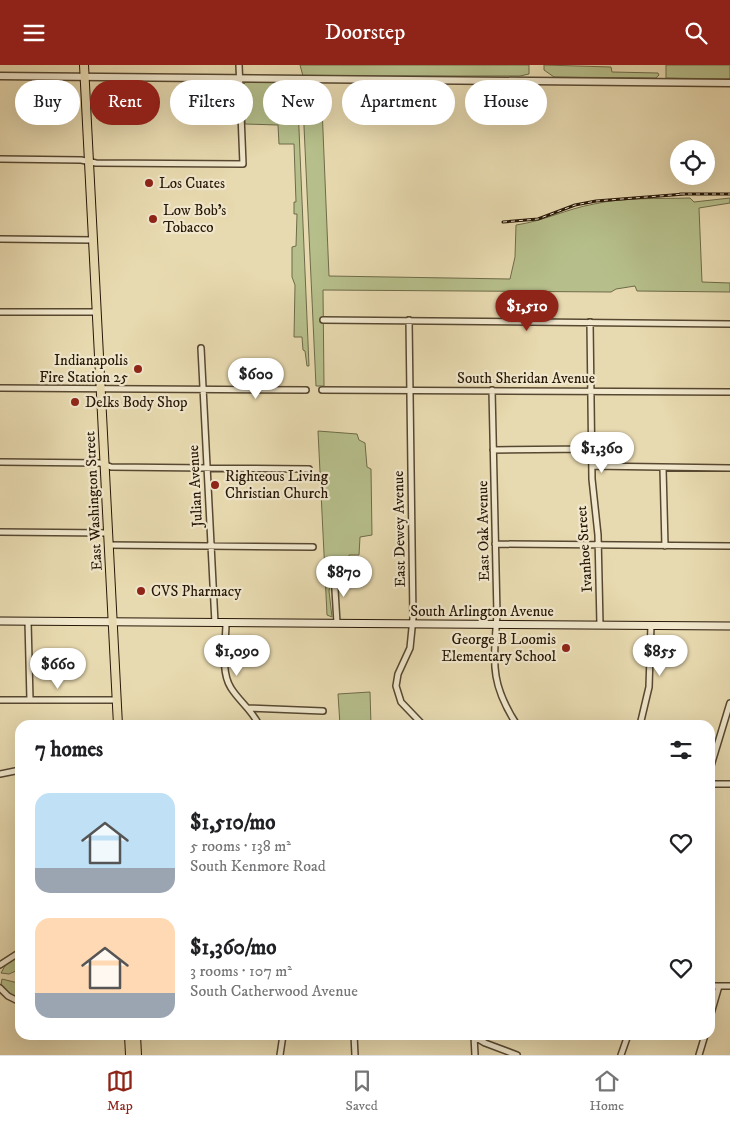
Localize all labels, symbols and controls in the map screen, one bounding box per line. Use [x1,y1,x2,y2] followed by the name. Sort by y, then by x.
[20,19,48,47] icon: menu
[325,19,405,46] text: Doorstep
[682,19,710,47] icon: search
[15,80,80,125] chip: Buy
[90,80,160,125] chip: Rent
[170,80,253,125] chip: Filters
[263,80,332,125] chip: New
[342,80,455,125] chip: Apartment
[465,80,547,125] chip: House
[670,140,715,185] map controls
[670,140,715,185] button: locate
[159,174,225,193] place label: Los Cuates
[143,177,155,189] marker: Los Cuates
[163,201,226,237] place label: Low Bob's Tobacco
[147,213,159,225] marker: Low Bob's Tobacco
[486,289,568,332] pin: $1,510
[506,296,548,316] text: $1,510
[39,351,129,387] place label: Indianapolis Fire Station 25
[226,357,286,400] pin: $600
[132,363,144,375] marker: Indianapolis Fire Station 25
[239,364,273,384] text: $600
[457,369,595,388] street label: South Sheridan Avenue
[85,393,188,412] place label: Delks Body Shop
[69,396,81,408] marker: Delks Body Shop
[80,431,107,571] street label: East Washington Street
[561,431,643,474] pin: $1,360
[581,438,623,458] text: $1,360
[184,445,207,529] street label: Julian Avenue
[225,467,329,503] place label: Righteous Living Christian Church
[389,470,410,588] street label: East Dewey Avenue
[209,479,221,491] marker: Righteous Living Christian Church
[473,480,494,582] street label: East Oak Avenue
[572,505,597,593] street label: Ivanhoe Street
[314,555,374,598] pin: $870
[327,562,361,582] text: $870
[151,582,242,601] place label: CVS Pharmacy
[135,585,147,597] marker: CVS Pharmacy
[410,602,554,621] street label: South Arlington Avenue
[441,630,556,666] place label: George B Loomis Elementary School
[196,635,278,677] pin: $1,090
[630,635,690,677] pin: $855
[215,641,259,661] text: $1,090
[644,641,676,661] text: $855
[560,642,572,654] marker: George B Loomis Elementary School
[28,647,88,690] pin: $660
[41,654,75,674] text: $660
[667,736,695,764] icon: filters
[35,737,103,763] text: 7 homes
[190,810,276,836] text: $1,510/mo
[75,813,135,873] icon: home
[667,829,695,857] icon: heart
[190,836,291,856] text: 5 rooms · 138 m²
[190,856,326,876] text: South Kenmore Road
[190,935,277,961] text: $1,360/mo
[75,938,135,998] icon: home
[667,954,695,982] icon: heart
[190,961,292,981] text: 3 rooms · 107 m²
[190,981,358,1001] text: South Catherwood Avenue
[106,1067,134,1115] tab: Map
[346,1067,378,1115] tab: Saved
[589,1067,624,1115] tab: Home

